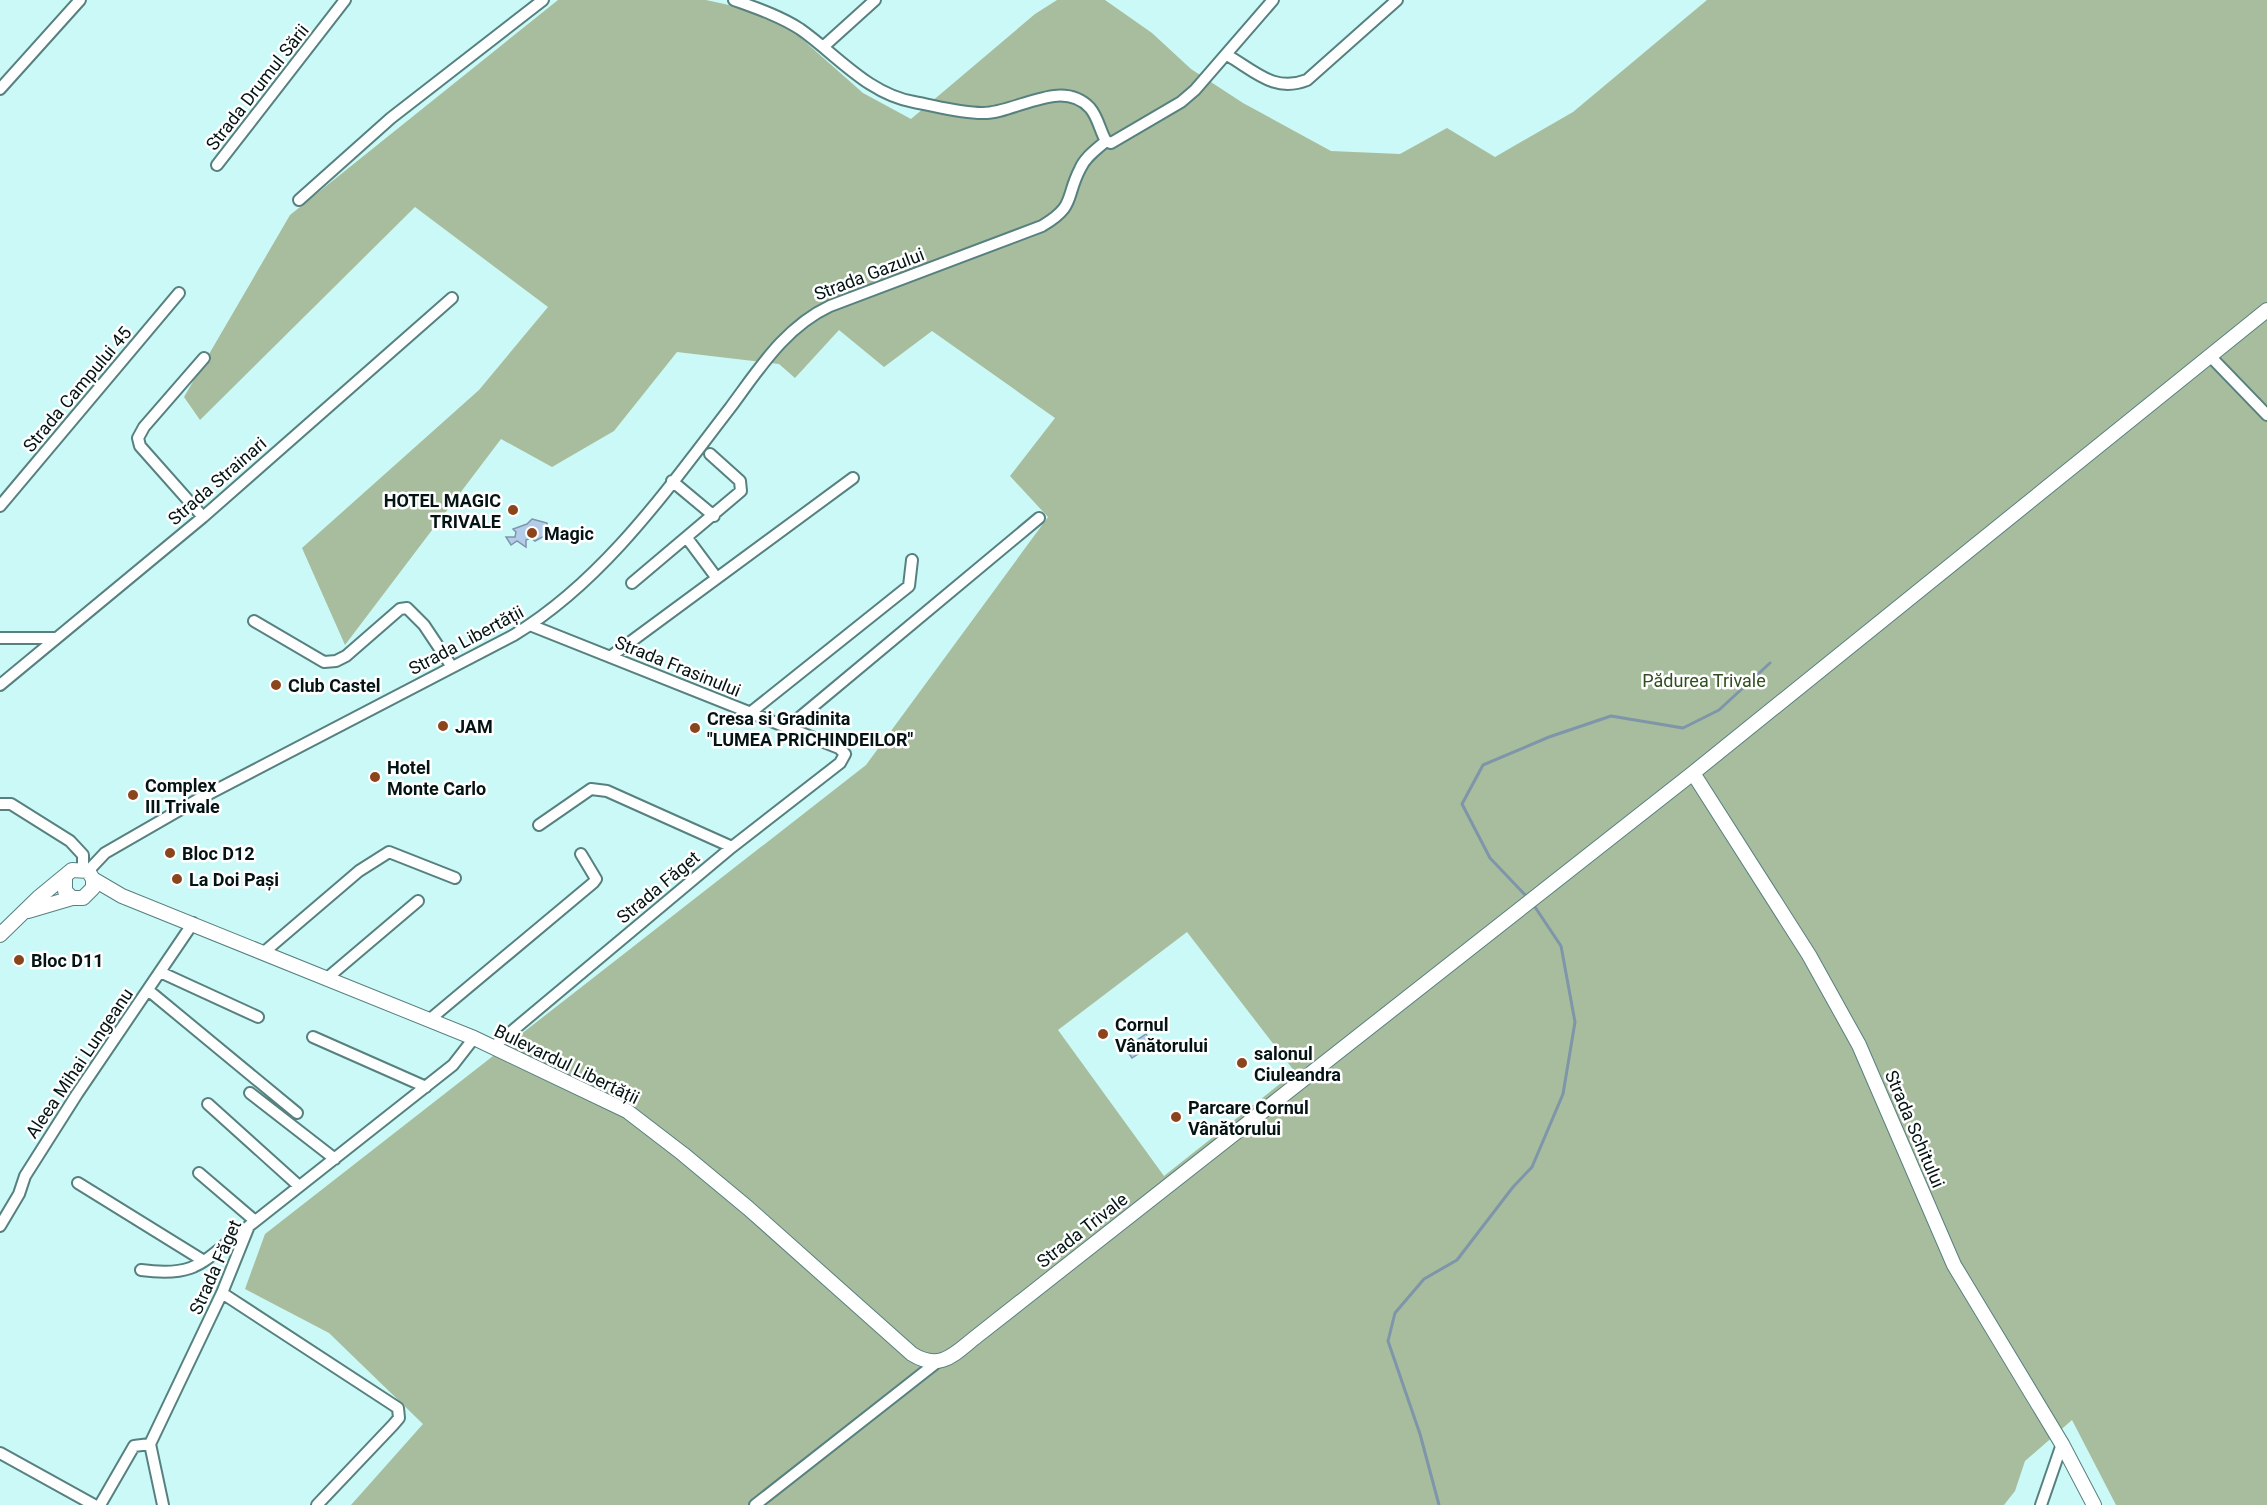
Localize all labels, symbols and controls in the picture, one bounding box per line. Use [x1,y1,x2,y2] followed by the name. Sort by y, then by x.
[201,20,313,154] street label: Strada Drumul Sării
[811,243,927,305] street label: Strada Gazului
[18,322,136,456] street label: Strada Campului 45
[164,433,270,529] street label: Strada Strainari
[384,490,501,532] place label: HOTEL MAGIC TRIVALE
[506,503,520,517] marker: HOTEL MAGIC TRIVALE
[544,523,594,544] place label: Magic
[525,526,539,540] marker: Magic
[405,601,528,680] street label: Strada Libertății
[612,631,744,701] street label: Strada Frasinului
[1642,670,1766,691] park label: Pădurea Trivale
[288,675,380,696] place label: Club Castel
[269,678,283,692] marker: Club Castel
[707,708,914,750] place label: Cresa si Gradinita "LUMEA PRICHINDEILOR"
[455,716,493,737] place label: JAM
[436,719,450,733] marker: JAM
[688,721,702,735] marker: Cresa si Gradinita "LUMEA PRICHINDEILOR"
[387,757,486,799] place label: Hotel Monte Carlo
[368,770,382,784] marker: Hotel Monte Carlo
[145,775,220,817] place label: Complex III Trivale
[126,788,140,802] marker: Complex III Trivale
[182,843,255,864] place label: Bloc D12
[163,846,177,860] marker: Bloc D12
[612,846,704,928] street label: Strada Făget
[189,869,279,891] place label: La Doi Pași
[170,872,184,886] marker: La Doi Pași
[31,950,104,971] place label: Bloc D11
[12,953,26,967] marker: Bloc D11
[21,984,137,1142] street label: Aleea Mihai Lungeanu
[1115,1014,1208,1056] place label: Cornul Vânătorului
[491,1020,643,1109] street label: Bulevardul Libertății
[1096,1027,1110,1041] marker: Cornul Vânătorului
[1254,1043,1341,1085] place label: salonul Ciuleandra
[1235,1056,1249,1070] marker: salonul Ciuleandra
[1881,1067,1949,1191] street label: Strada Schitului
[1188,1097,1309,1139] place label: Parcare Cornul Vânătorului
[1169,1110,1183,1124] marker: Parcare Cornul Vânătorului
[1033,1188,1131,1272] street label: Strada Trivale
[185,1216,245,1318] street label: Strada Făget

